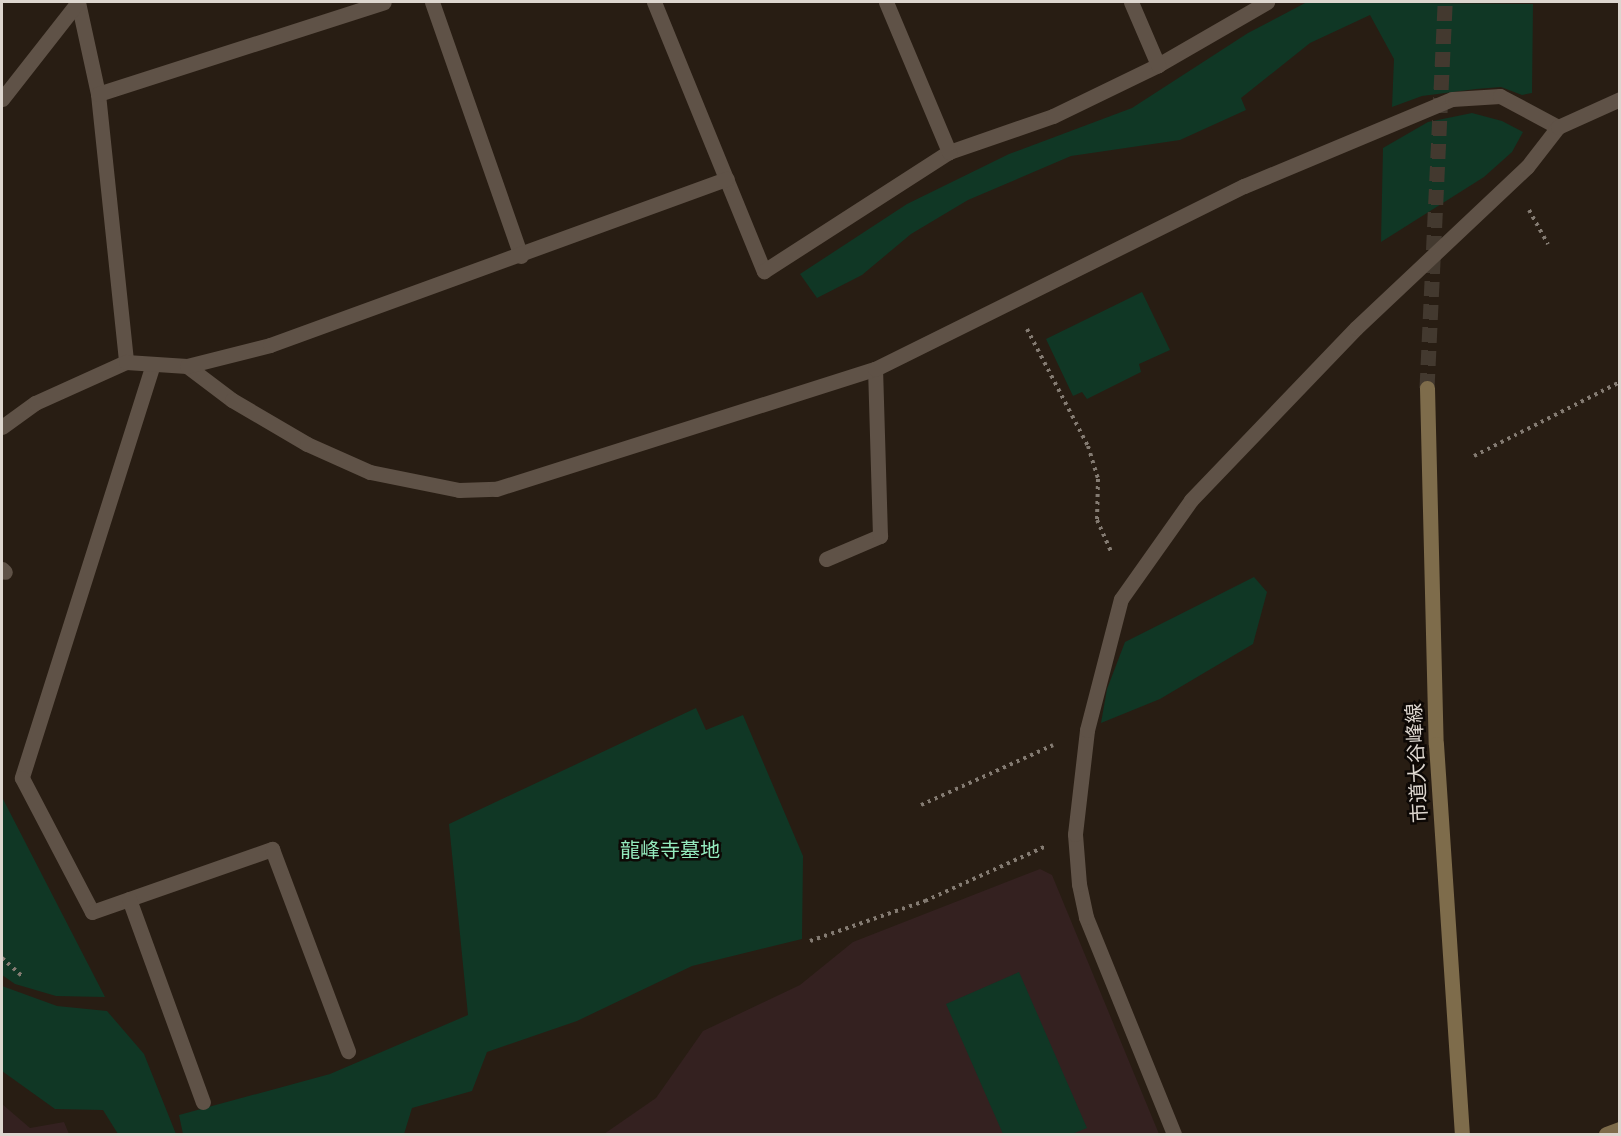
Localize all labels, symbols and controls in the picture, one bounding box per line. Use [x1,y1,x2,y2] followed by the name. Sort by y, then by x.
[1402,702,1432,824] street label: 市道大谷峰線
[620,838,720,862] park label: 龍峰寺墓地

